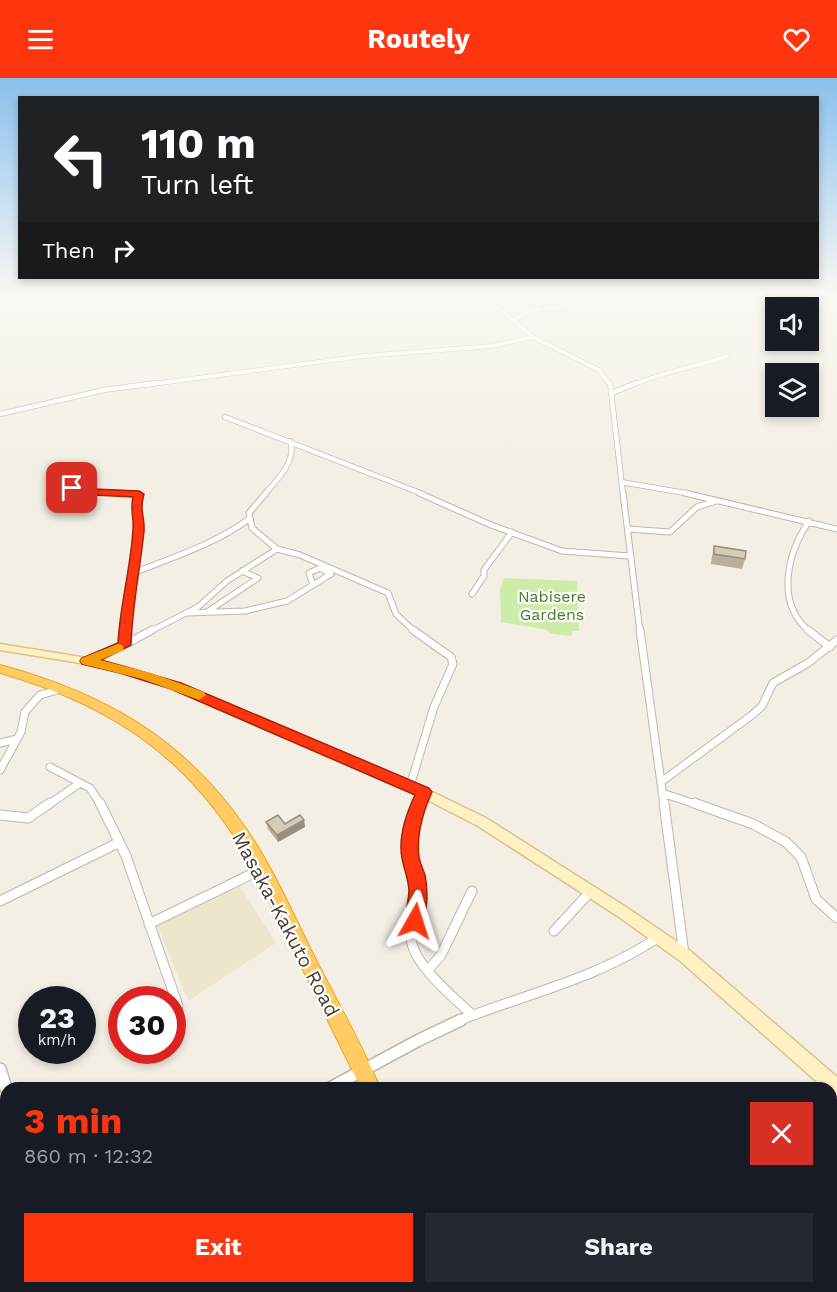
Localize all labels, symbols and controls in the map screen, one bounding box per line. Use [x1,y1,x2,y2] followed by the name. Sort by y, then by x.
[24,23,57,56] icon: menu
[367,23,470,55] text: Routely
[780,23,813,56] icon: heart
[141,119,256,168] text: 110 m
[42,120,120,198] icon: left
[141,169,253,201] text: Turn left
[107,234,140,267] icon: right
[42,238,95,263] text: Then
[765,297,819,417] map controls
[765,297,819,351] button: sound
[765,363,819,417] button: layers
[46,462,97,513] pin
[55,471,88,504] icon: arrive
[518,587,586,624] park label: Nabisere Gardens
[227,827,345,1021] street label: Masaka-Kakuto Road
[383,889,447,953] position arrow
[108,986,186,1064] speed limit sign: 30
[39,1000,75,1035] text: 23
[38,1031,76,1049] text: km/h
[24,1100,122,1142] text: 3 min
[750,1102,813,1165] button: close
[24,1144,153,1168] text: 860 m · 12:32
[24,1213,413,1282] button: Exit
[425,1213,813,1282] button: Share

